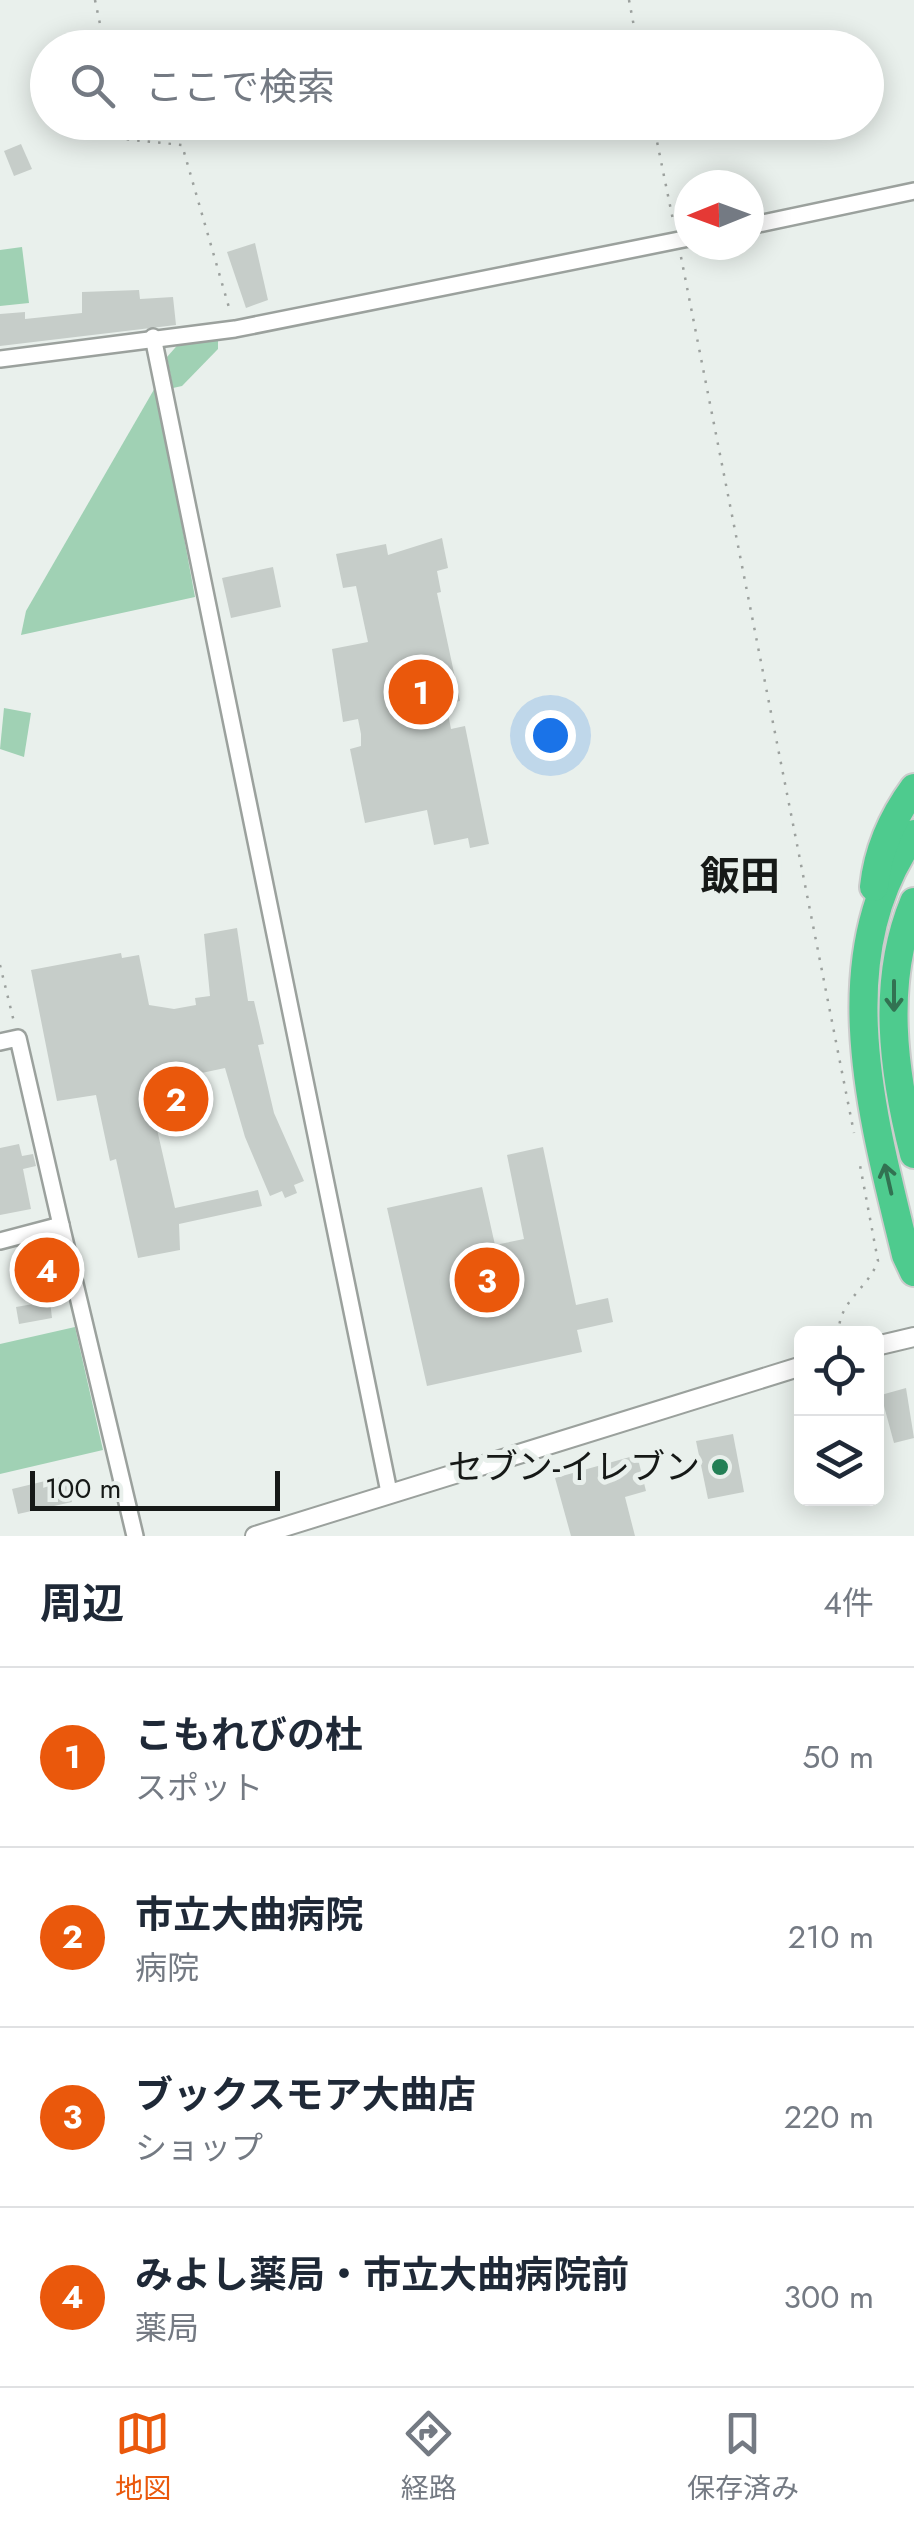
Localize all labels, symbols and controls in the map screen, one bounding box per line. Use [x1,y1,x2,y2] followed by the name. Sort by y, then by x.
[30,30,884,140] search box
[65,58,120,113] icon: search
[145,59,335,114] text: ここで検索
[674,170,764,260] north arrow
[388,654,454,730] pin: 1
[525,710,576,761] your location
[700,847,780,905] district label: 飯田
[884,980,903,1012] one-way arrow
[144,1062,208,1136] pin: 2
[878,1164,896,1196] one-way arrow
[15,1232,80,1308] pin: 4
[454,1242,520,1318] pin: 3
[794,1326,884,1506] map controls
[794,1326,884,1416] button: locate
[794,1416,884,1506] button: layers
[448,1442,700,1492] place label: セブン-イレブン
[709,1456,731,1478] marker: セブン-イレブン
[30,1466,280,1510] scale bar
[45,1468,121,1509] text: 100 m
[40,1573,124,1634] text: 周辺
[823,1580,874,1626] text: 4件
[135,1707,363,1762] text: こもれびの杜
[64,1734,81,1780] text: 1
[802,1734,874,1780] text: 50 m
[135,1765,263,1811] text: スポット
[135,1887,363,1942] text: 市立大曲病院
[62,1914,83,1960] text: 2
[788,1914,874,1960] text: 210 m
[135,1945,199,1991] text: 病院
[135,2067,476,2122] text: ブックスモア大曲店
[63,2094,82,2140] text: 3
[784,2094,874,2140] text: 220 m
[135,2125,263,2171] text: ショップ
[135,2247,629,2302] text: みよし薬局・市立大曲病院前
[61,2274,84,2320] text: 4
[784,2274,874,2320] text: 300 m
[135,2305,199,2351] text: 薬局
[115,2406,171,2509] tab: 地図
[401,2406,457,2509] tab: 経路
[687,2406,799,2509] tab: 保存済み

